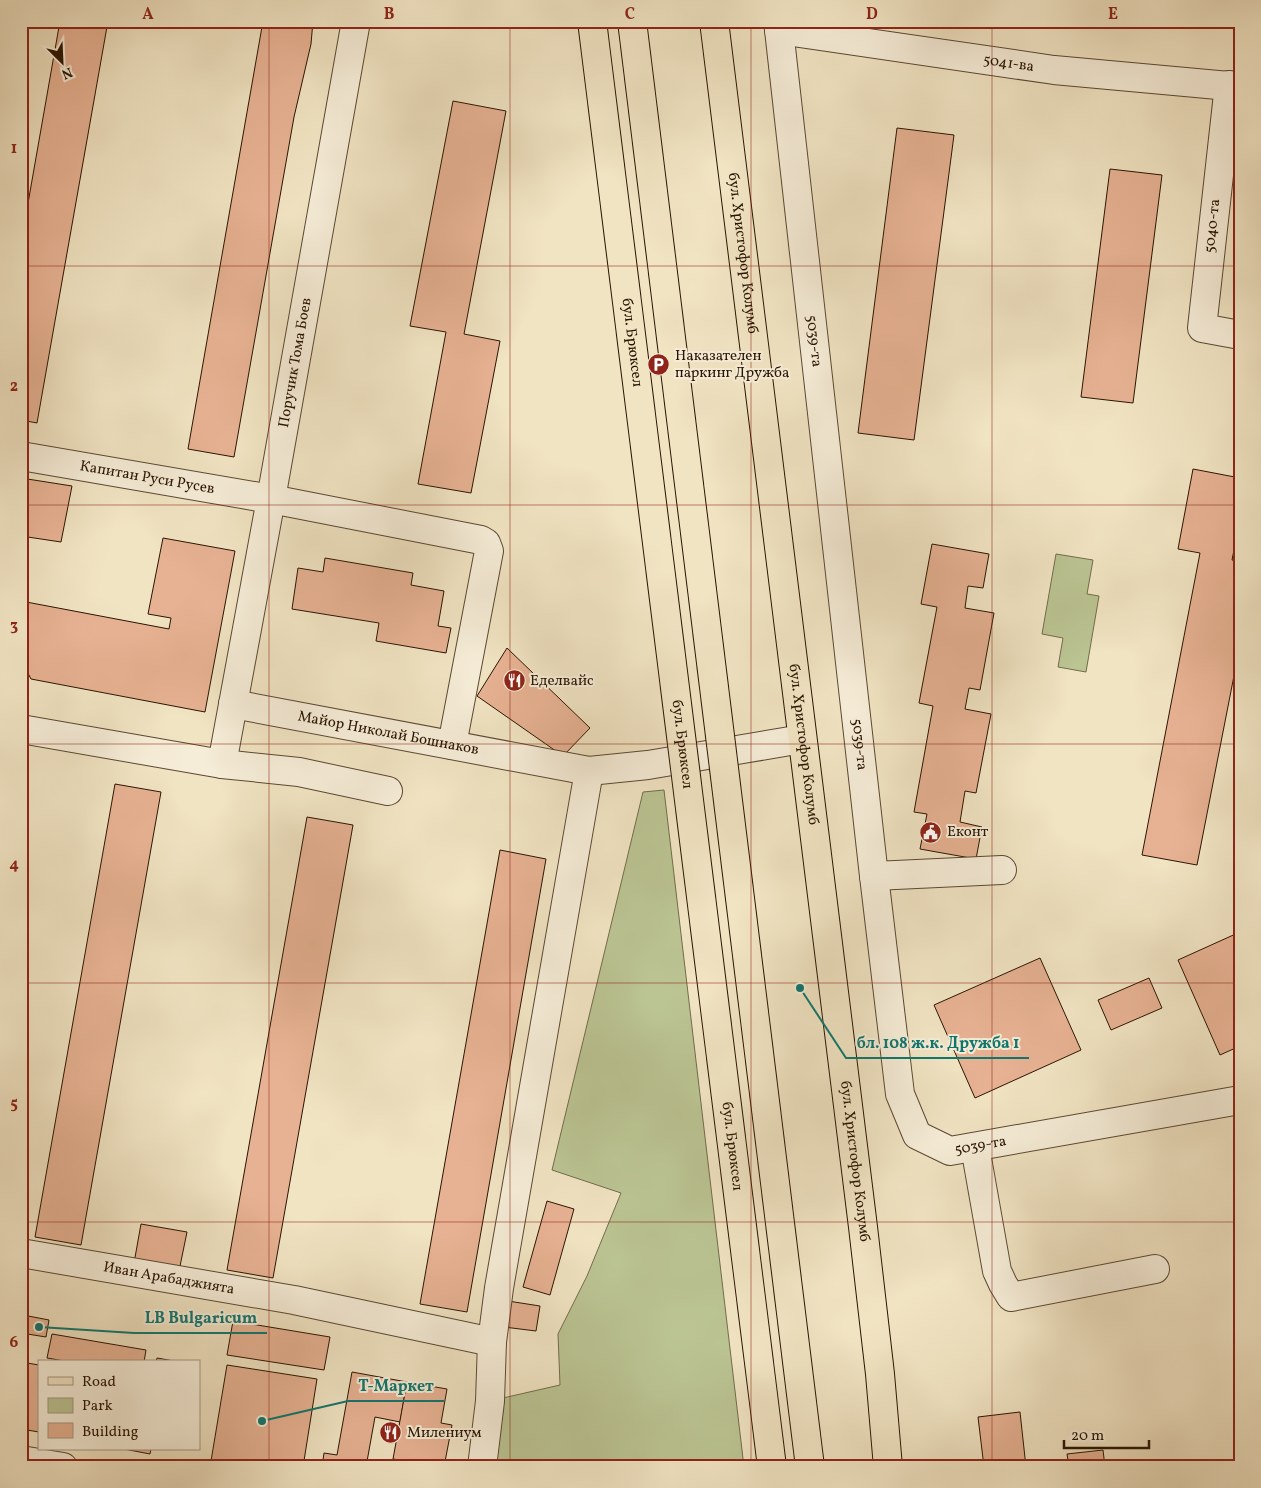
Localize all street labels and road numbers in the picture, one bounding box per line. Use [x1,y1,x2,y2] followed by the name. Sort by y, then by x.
[982,49,1035,77] street label: 5041-ва
[722,172,763,335] street label: бул. Христофор Колумб
[1200,198,1226,254] street label: 5040-та
[273,296,317,429] street label: Поручик Тома Боев
[616,297,648,388] street label: бул. Брюксел
[801,314,827,368] street label: 5039-та
[78,456,216,500] street label: Капитан Руси Русев
[783,663,824,826] street label: бул. Христофор Колумб
[666,699,698,790] street label: бул. Брюксел
[296,706,481,761] street label: Майор Николай Бошнаков
[846,717,873,772] street label: 5039-та
[835,1080,875,1243] street label: бул. Христофор Колумб
[716,1101,748,1192] street label: бул. Брюксел
[953,1131,1008,1160] street label: 5039-та
[102,1257,236,1300] street label: Иван Арабаджията

